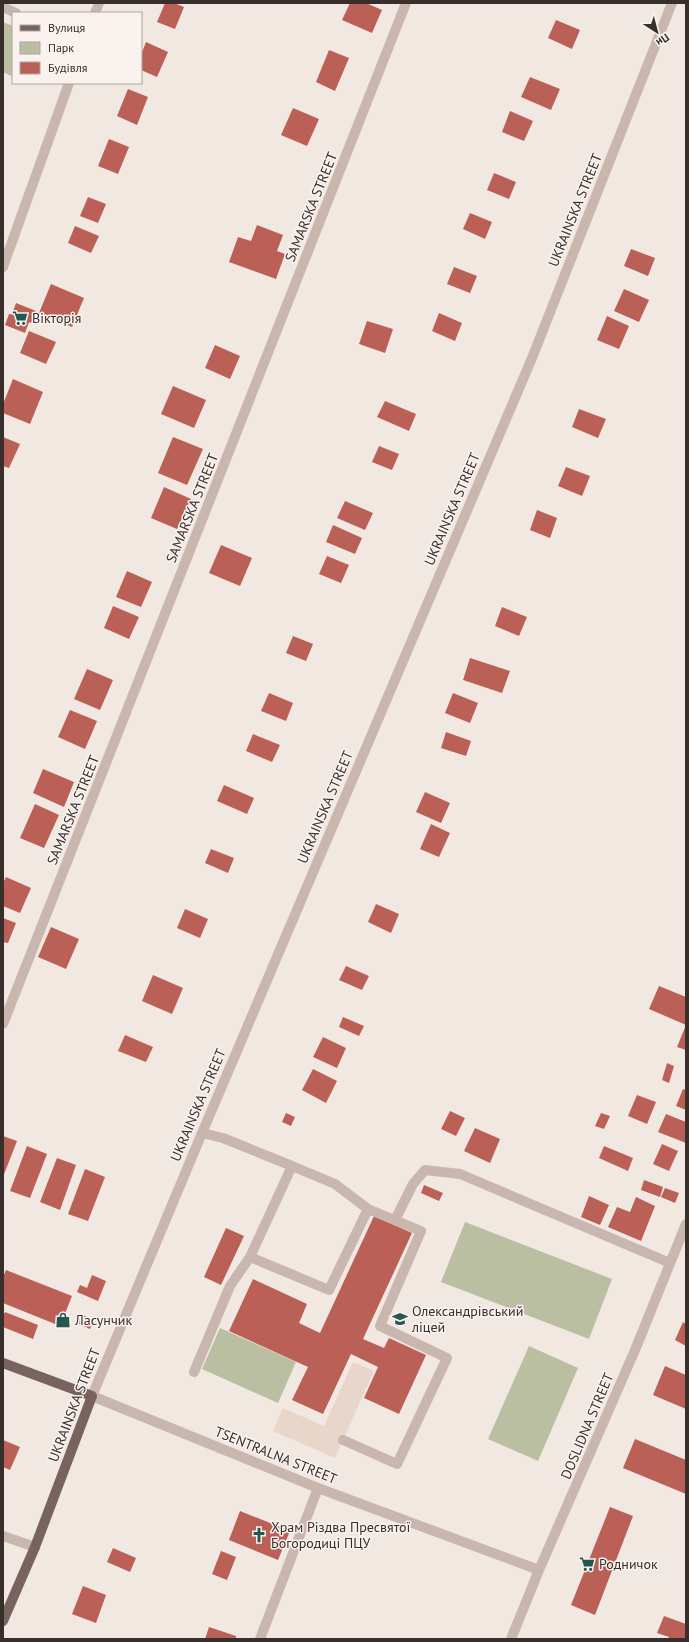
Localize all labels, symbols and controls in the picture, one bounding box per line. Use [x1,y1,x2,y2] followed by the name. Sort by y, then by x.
[12,12,142,84] legend
[637,12,677,52] north arrow
[48,20,85,35] text: Вулиця
[653,31,672,50] text: Пн
[48,40,74,55] text: Парк
[48,60,87,75] text: Будівля
[281,149,341,264] street label: SAMARSKA STREET
[544,151,606,269] street label: UKRAINSKA STREET
[11,309,29,327] supermarket icon: Вікторія
[32,309,81,327] place label: Вікторія
[162,450,222,565] street label: SAMARSKA STREET
[420,450,484,568] street label: UKRAINSKA STREET
[293,748,357,866] street label: UKRAINSKA STREET
[43,752,103,867] street label: SAMARSKA STREET
[166,1046,230,1164] street label: UKRAINSKA STREET
[411,1302,523,1336] place label: Олександрівський ліцей
[391,1310,409,1328] school or university icon: Олександрівський ліцей
[54,1311,72,1329] shop icon: Ласунчик
[74,1311,132,1329] place label: Ласунчик
[44,1345,104,1464] street label: UKRAINSKA STREET
[556,1370,618,1482] street label: DOSLIDNA STREET
[212,1422,340,1488] street label: TSENTRALNA STREET
[271,1518,410,1552] place label: Храм Різдва Пресвятої Богородиці ПЦУ
[250,1526,268,1544] church icon: Храм Різдва Пресвятої Богородиці ПЦУ
[578,1555,596,1573] supermarket icon: Родничок
[599,1555,658,1573] place label: Родничок

